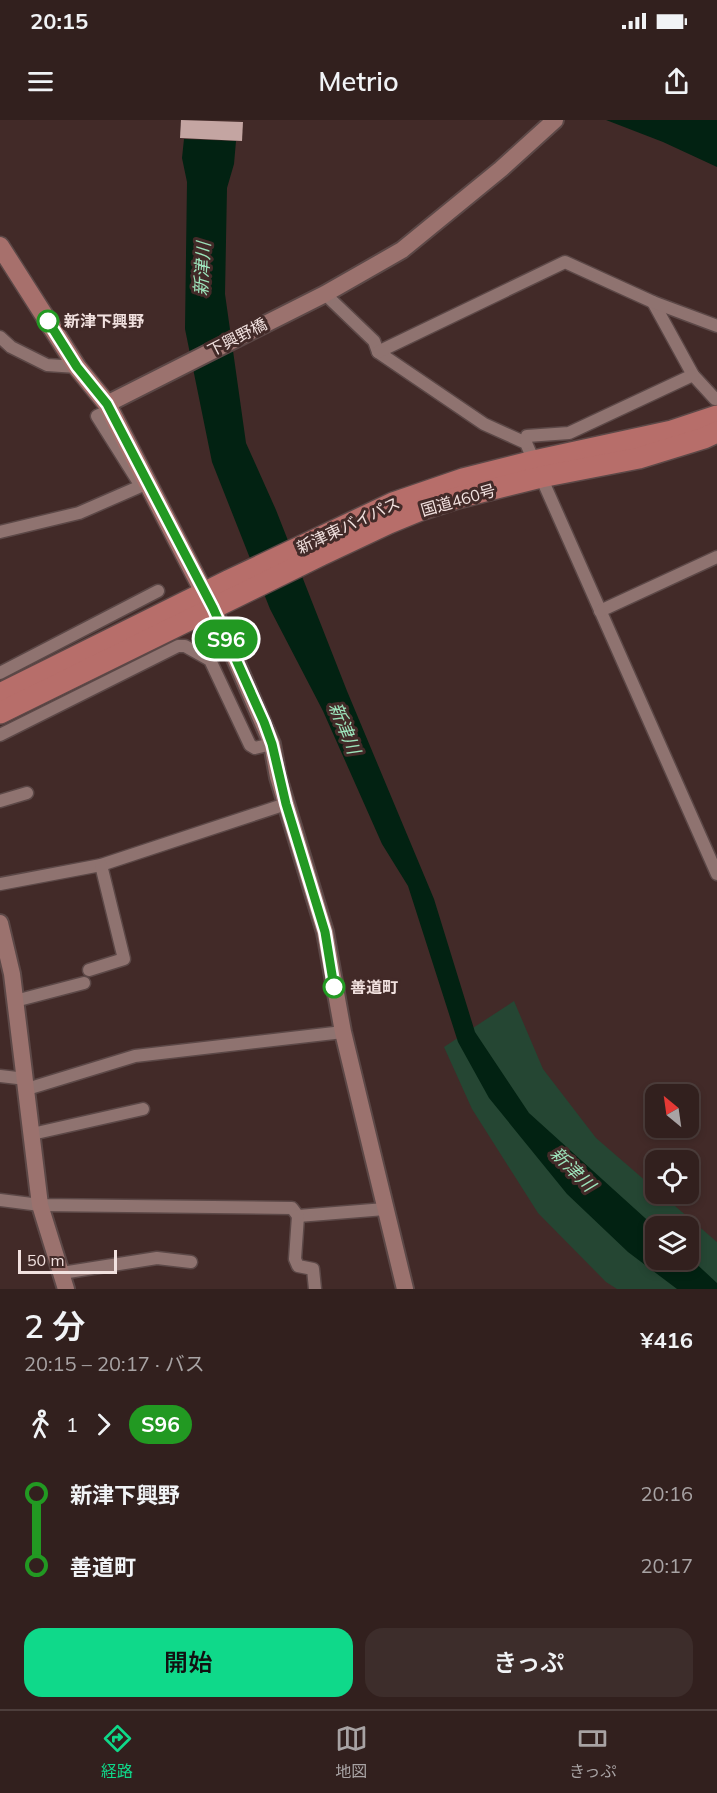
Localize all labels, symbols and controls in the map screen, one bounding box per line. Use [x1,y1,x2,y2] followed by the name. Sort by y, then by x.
[30,7,88,35] text: 20:15
[318,64,399,98] text: Metrio
[24,65,57,98] icon: menu
[660,65,693,98] icon: share
[189,239,215,297] water label: 新津川
[37,310,59,332] marker: 新津下興野
[64,311,144,331] place label: 新津下興野
[204,314,270,360] street label: 下興野橋
[418,480,498,520] street label: 国道460号
[293,492,403,558] street label: 新津東バイパス
[192,620,260,658] line badge: S96
[207,626,245,652] text: S96
[324,699,367,759] water label: 新津川
[323,976,345,998] marker: 善道町
[350,977,398,997] place label: 善道町
[645,1084,699,1138] north arrow
[645,1084,699,1270] map controls
[546,1142,602,1198] water label: 新津川
[645,1150,699,1204] button: locate
[645,1216,699,1270] button: layers
[18,1247,117,1274] scale bar
[27,1250,64,1270] text: 50 m
[24,1305,86,1346] text: 2 分
[640,1326,693,1354] text: ¥416
[24,1351,205,1376] text: 20:15 – 20:17 · バス
[24,1408,57,1441] icon: walk
[87,1408,120,1441] icon: forward
[141,1411,180,1437] text: S96
[66,1412,78,1437] text: 1
[70,1481,180,1509] text: 新津下興野
[640,1481,693,1506] text: 20:16
[70,1553,136,1581] text: 善道町
[640,1553,693,1578] text: 20:17
[24,1628,353,1697] button: 開始
[365,1628,693,1697] button: きっぷ
[101,1722,134,1782] tab: 経路
[335,1722,368,1782] tab: 地図
[569,1722,616,1782] tab: きっぷ

